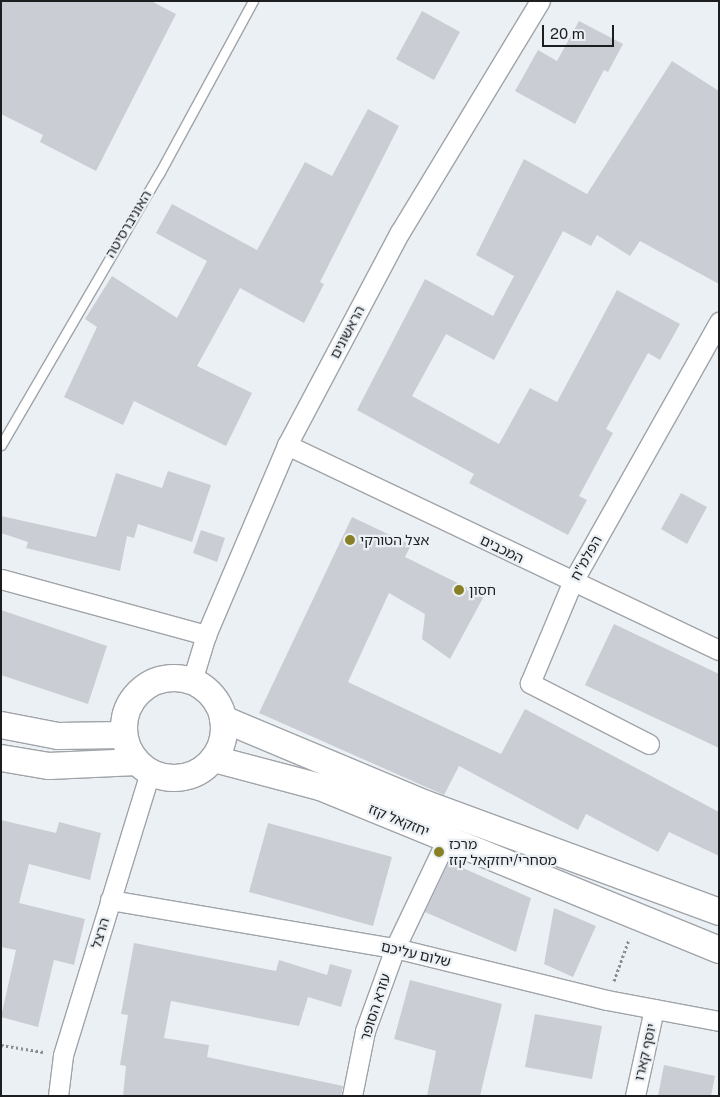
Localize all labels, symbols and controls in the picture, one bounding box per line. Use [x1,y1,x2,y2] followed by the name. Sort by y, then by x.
[545,15,618,47] scale bar
[550,25,585,42] text: 20 m
[101,187,155,261] street label: האוניברסיטה
[326,303,368,361] street label: הראשונים
[478,531,526,567] street label: המכבים
[360,532,429,548] place label: אצל הטורקי
[567,533,605,583] street label: הפלמ"ח
[344,534,356,546] marker: אצל הטורקי
[469,582,496,598] place label: חסון
[453,584,465,596] marker: חסון
[366,800,432,840] street label: יחזקאל קזז
[449,836,557,869] place label: מרכז מסחרי/יחזקאל קזז
[433,846,445,858] marker: מרכז מסחרי/יחזקאל קזז
[87,916,113,950] street label: הרצל
[380,938,452,970] street label: שלום עליכם
[356,971,394,1043] street label: עזרא הסופר
[630,1022,660,1082] street label: יוסף קארו

